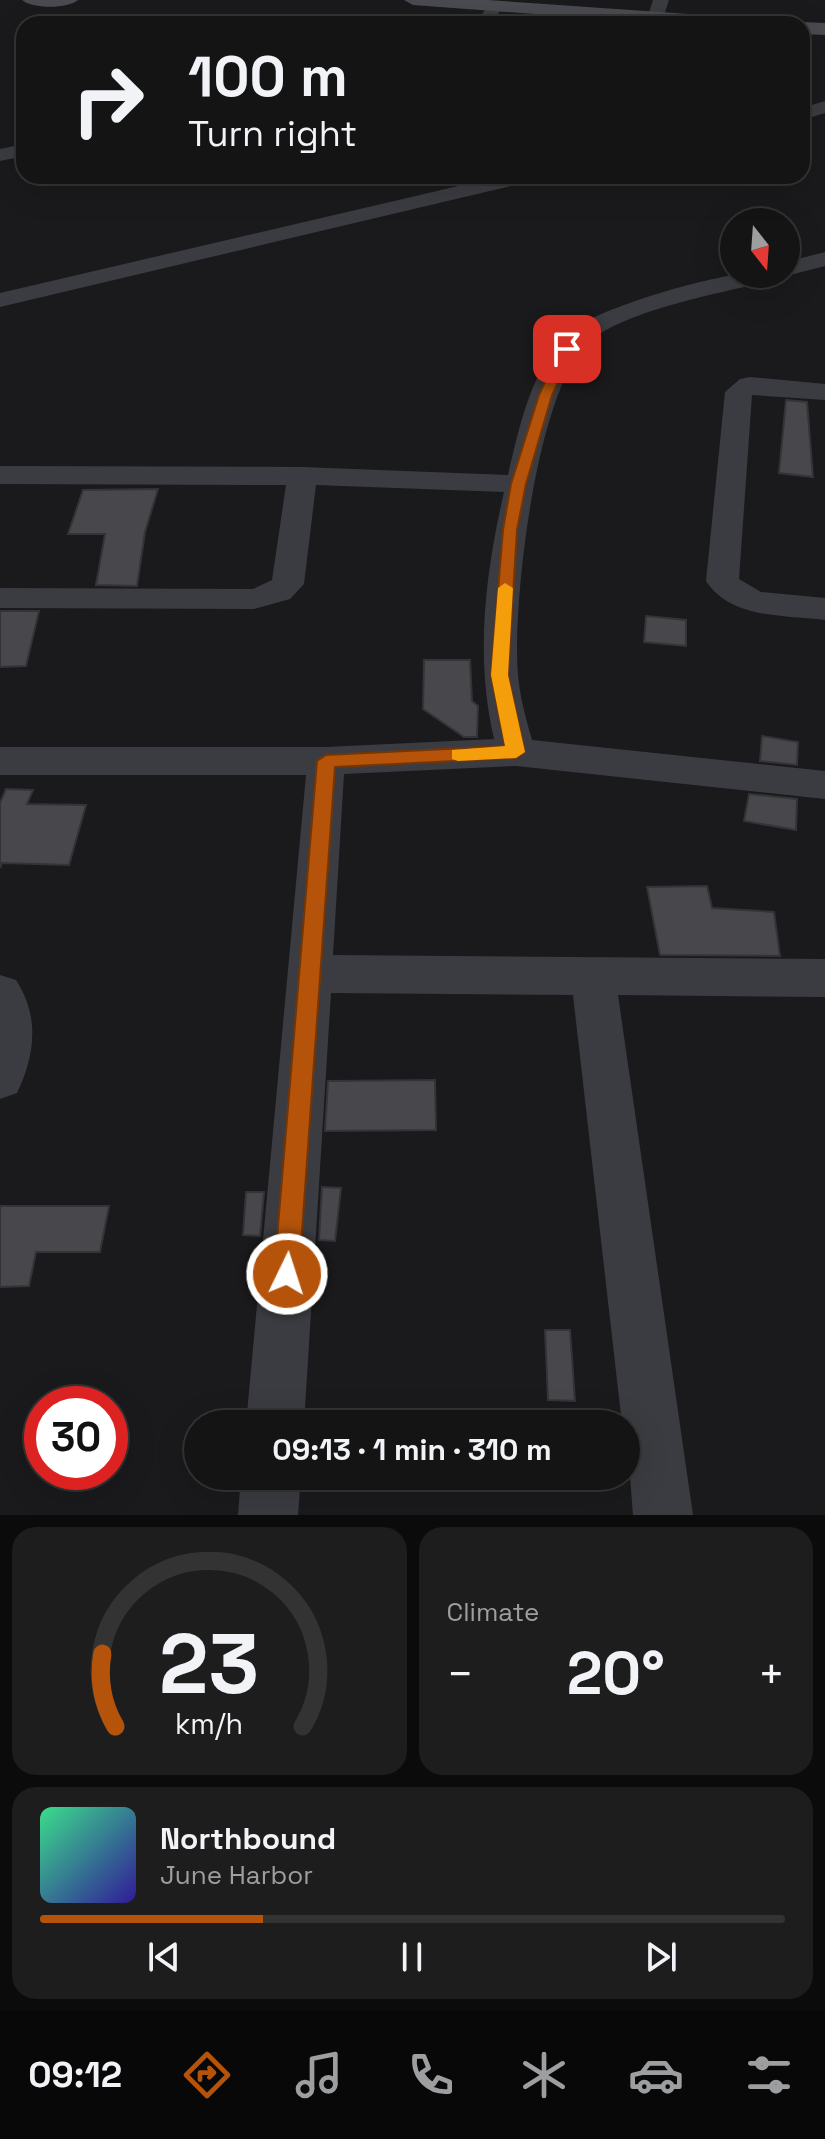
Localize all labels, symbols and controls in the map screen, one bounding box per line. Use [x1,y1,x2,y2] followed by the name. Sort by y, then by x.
[188,41,348,112] text: 100 m
[56,48,160,152] icon: right
[188,111,357,157] text: Turn right
[720,208,800,288] north arrow
[720,208,800,288] map controls
[533,315,601,383] pin
[545,327,589,371] icon: arrive
[245,1232,329,1316] position arrow
[24,1386,128,1490] speed limit sign: 30
[272,1430,552,1469] text: 09:13 · 1 min · 310 m
[447,1595,539,1629] text: Climate
[159,1611,259,1717] text: 23
[567,1635,665,1712] text: 20°
[447,1646,474,1702] text: −
[758,1646,785,1702] text: +
[175,1706,243,1742] text: km/h
[160,1819,336,1858] text: Northbound
[160,1858,313,1892] text: June Harbor
[142,1935,186,1979] icon: previous
[390,1935,434,1979] icon: pause
[639,1935,683,1979] icon: next
[179,2047,235,2103] icon: directions
[291,2047,347,2103] icon: music
[403,2047,459,2103] icon: phone
[516,2047,572,2103] icon: climate
[628,2047,684,2103] icon: car
[741,2047,797,2103] icon: filters
[28,2052,122,2098] text: 09:12

